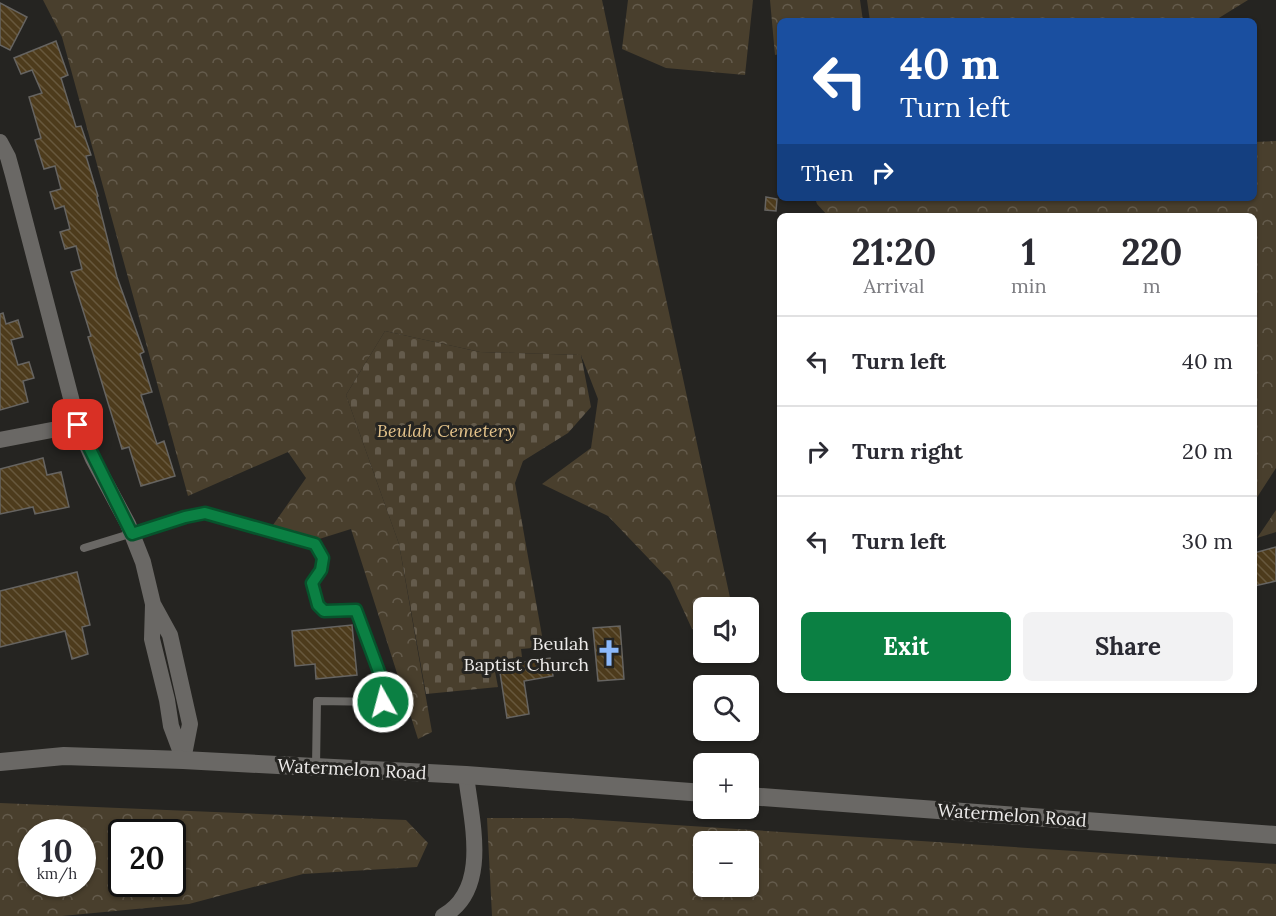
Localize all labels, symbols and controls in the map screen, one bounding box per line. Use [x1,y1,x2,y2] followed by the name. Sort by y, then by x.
[900,37,999,91] text: 40 m
[801,42,879,120] icon: left
[900,90,1010,124] text: Turn left
[866,156,899,189] icon: right
[801,159,854,187] text: Then
[852,229,936,275] text: 21:20
[1021,229,1036,275] text: 1
[1121,229,1182,275] text: 220
[863,273,925,298] text: Arrival
[1011,273,1047,298] text: min
[1143,273,1161,298] text: m
[801,345,834,378] icon: left
[852,347,946,375] text: Turn left
[1182,347,1233,375] text: 40 m
[52,399,103,450] pin
[61,408,94,441] icon: arrive
[377,419,515,442] park label: Beulah Cemetery
[801,435,834,468] icon: right
[852,437,963,465] text: Turn right
[1182,437,1233,465] text: 20 m
[801,525,834,558] icon: left
[852,527,946,555] text: Turn left
[1182,527,1233,555] text: 30 m
[693,597,759,897] map controls
[693,597,759,663] button: sound
[801,612,1011,681] button: Exit
[1023,612,1233,681] button: Share
[464,632,589,676] place label: Beulah Baptist Church
[594,638,624,668] church icon: Beulah Baptist Church
[351,670,415,734] position arrow
[693,675,759,741] button: search
[693,753,759,819] button: +
[277,754,428,784] street label: Watermelon Road
[937,798,1088,832] street label: Watermelon Road
[108,819,186,897] speed limit sign: 20
[693,831,759,897] button: −
[41,832,73,870] text: 10
[37,864,77,883] text: km/h

